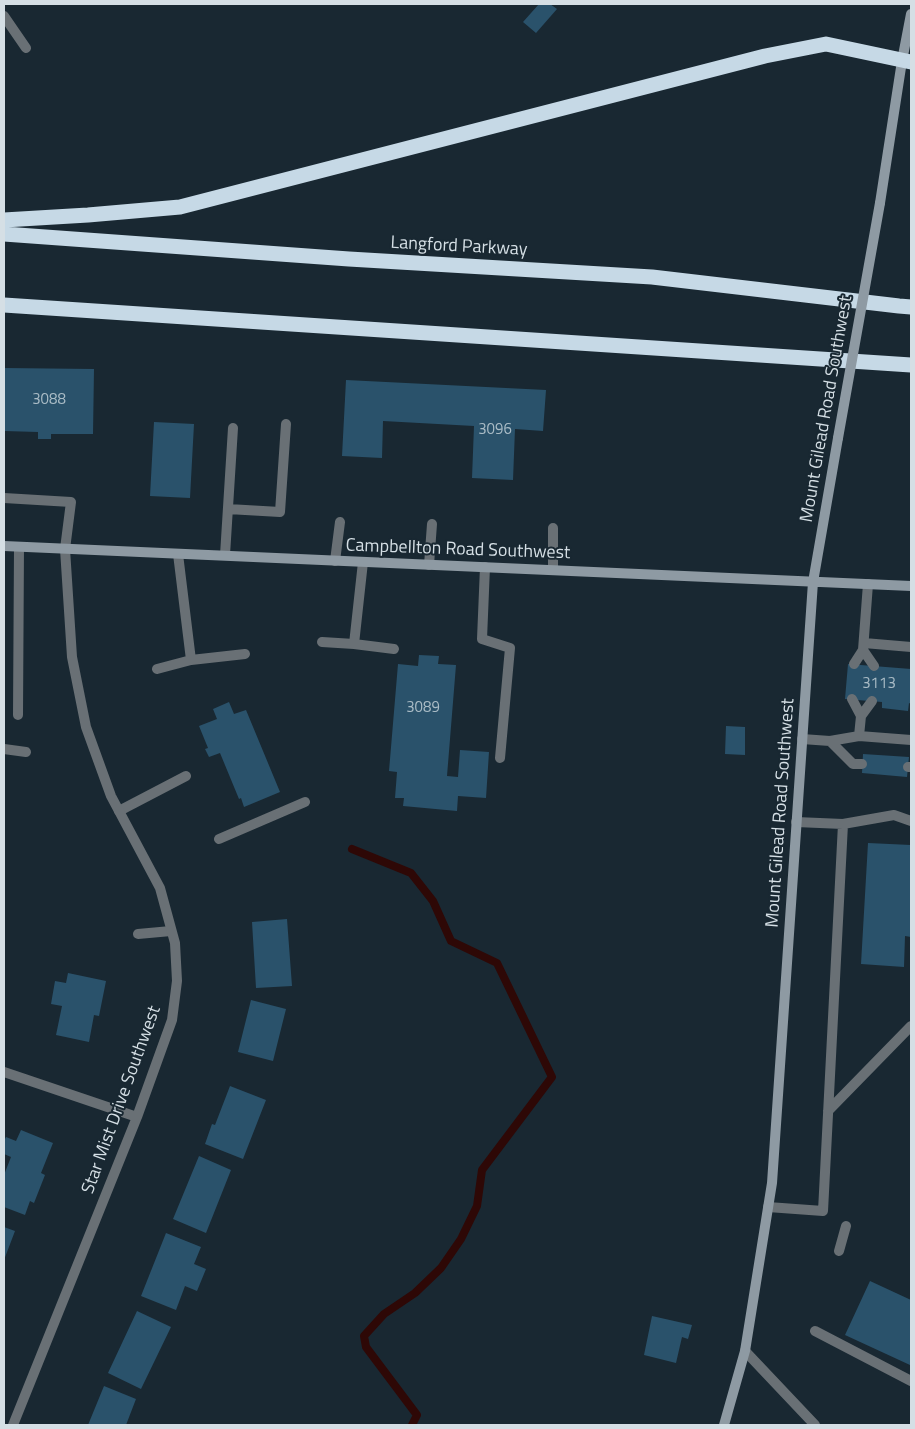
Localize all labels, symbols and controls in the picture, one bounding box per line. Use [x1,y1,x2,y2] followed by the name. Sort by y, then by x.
[390,233,528,261] street label: Langford Parkway
[796,294,858,524] street label: Mount Gilead Road Southwest
[32,391,66,409] house number: 3088
[478,421,512,439] house number: 3096
[345,535,571,565] street label: Campbellton Road Southwest
[862,675,896,693] house number: 3113
[762,698,800,928] street label: Mount Gilead Road Southwest
[406,699,440,717] house number: 3089
[78,1003,166,1197] street label: Star Mist Drive Southwest

